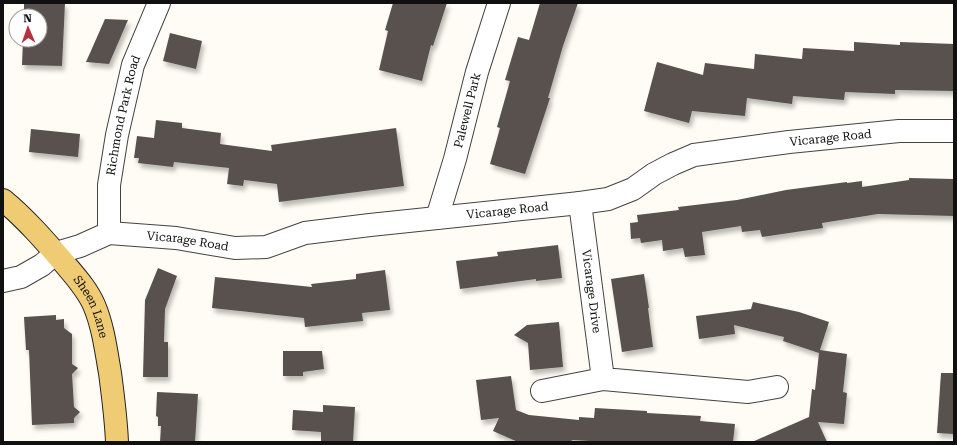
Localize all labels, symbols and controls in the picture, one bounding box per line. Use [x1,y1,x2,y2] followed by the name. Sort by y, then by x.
[8,8,48,48] north arrow
[23,12,33,25] text: N
[104,53,143,176] street label: Richmond Park Road
[451,71,484,149] street label: Palewell Park
[789,127,873,149] street label: Vicarage Road
[466,199,549,222] street label: Vicarage Road
[146,229,230,254] street label: Vicarage Road
[579,249,604,334] street label: Vicarage Drive
[70,273,111,340] street label: Sheen Lane

